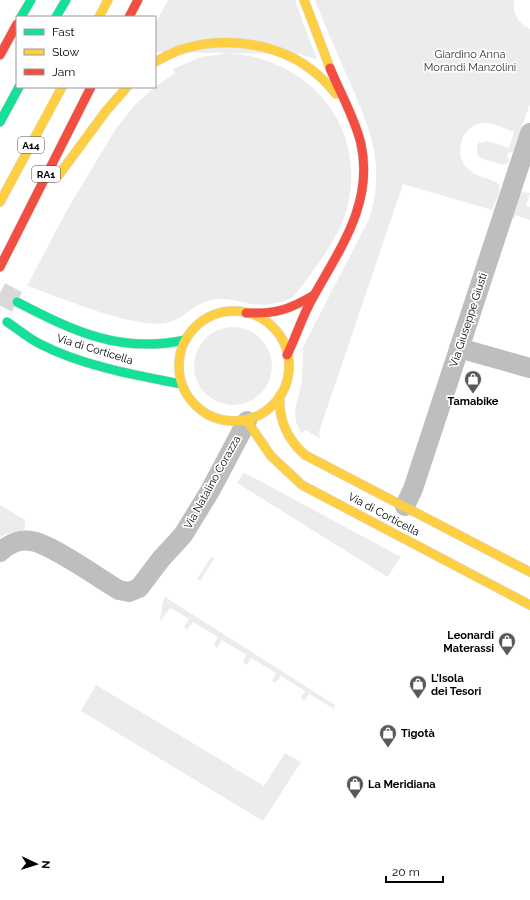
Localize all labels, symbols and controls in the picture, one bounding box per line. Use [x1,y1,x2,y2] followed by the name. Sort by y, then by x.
[16,16,156,88] legend
[52,25,75,39] text: Fast
[52,45,79,59] text: Slow
[424,48,516,74] park label: Giardino Anna Morandi Manzolini
[52,65,75,79] text: Jam
[18,137,44,153] road number: A14
[32,166,60,182] road number: RA1
[447,271,490,369] street label: Via Giuseppe Giusti
[55,332,135,367] street label: Via di Corticella
[463,369,483,394] shop icon: Tamabike
[448,395,499,408] place label: Tamabike
[181,433,243,531] street label: Via Natalino Corazza
[346,490,422,539] street label: Via di Corticella
[443,629,494,655] place label: Leonardi Materassi
[497,631,517,656] shop icon: Leonardi Materassi
[431,672,481,698] place label: L'Isola dei Tesori
[408,674,428,699] shop icon: L'Isola dei Tesori
[378,723,398,748] shop icon: Tigotà
[401,727,435,740] place label: Tigotà
[345,774,365,799] shop icon: La Meridiana
[368,778,436,791] place label: La Meridiana
[16,844,56,884] north arrow
[386,858,443,884] scale bar
[39,860,52,869] text: N
[392,865,420,879] text: 20 m

